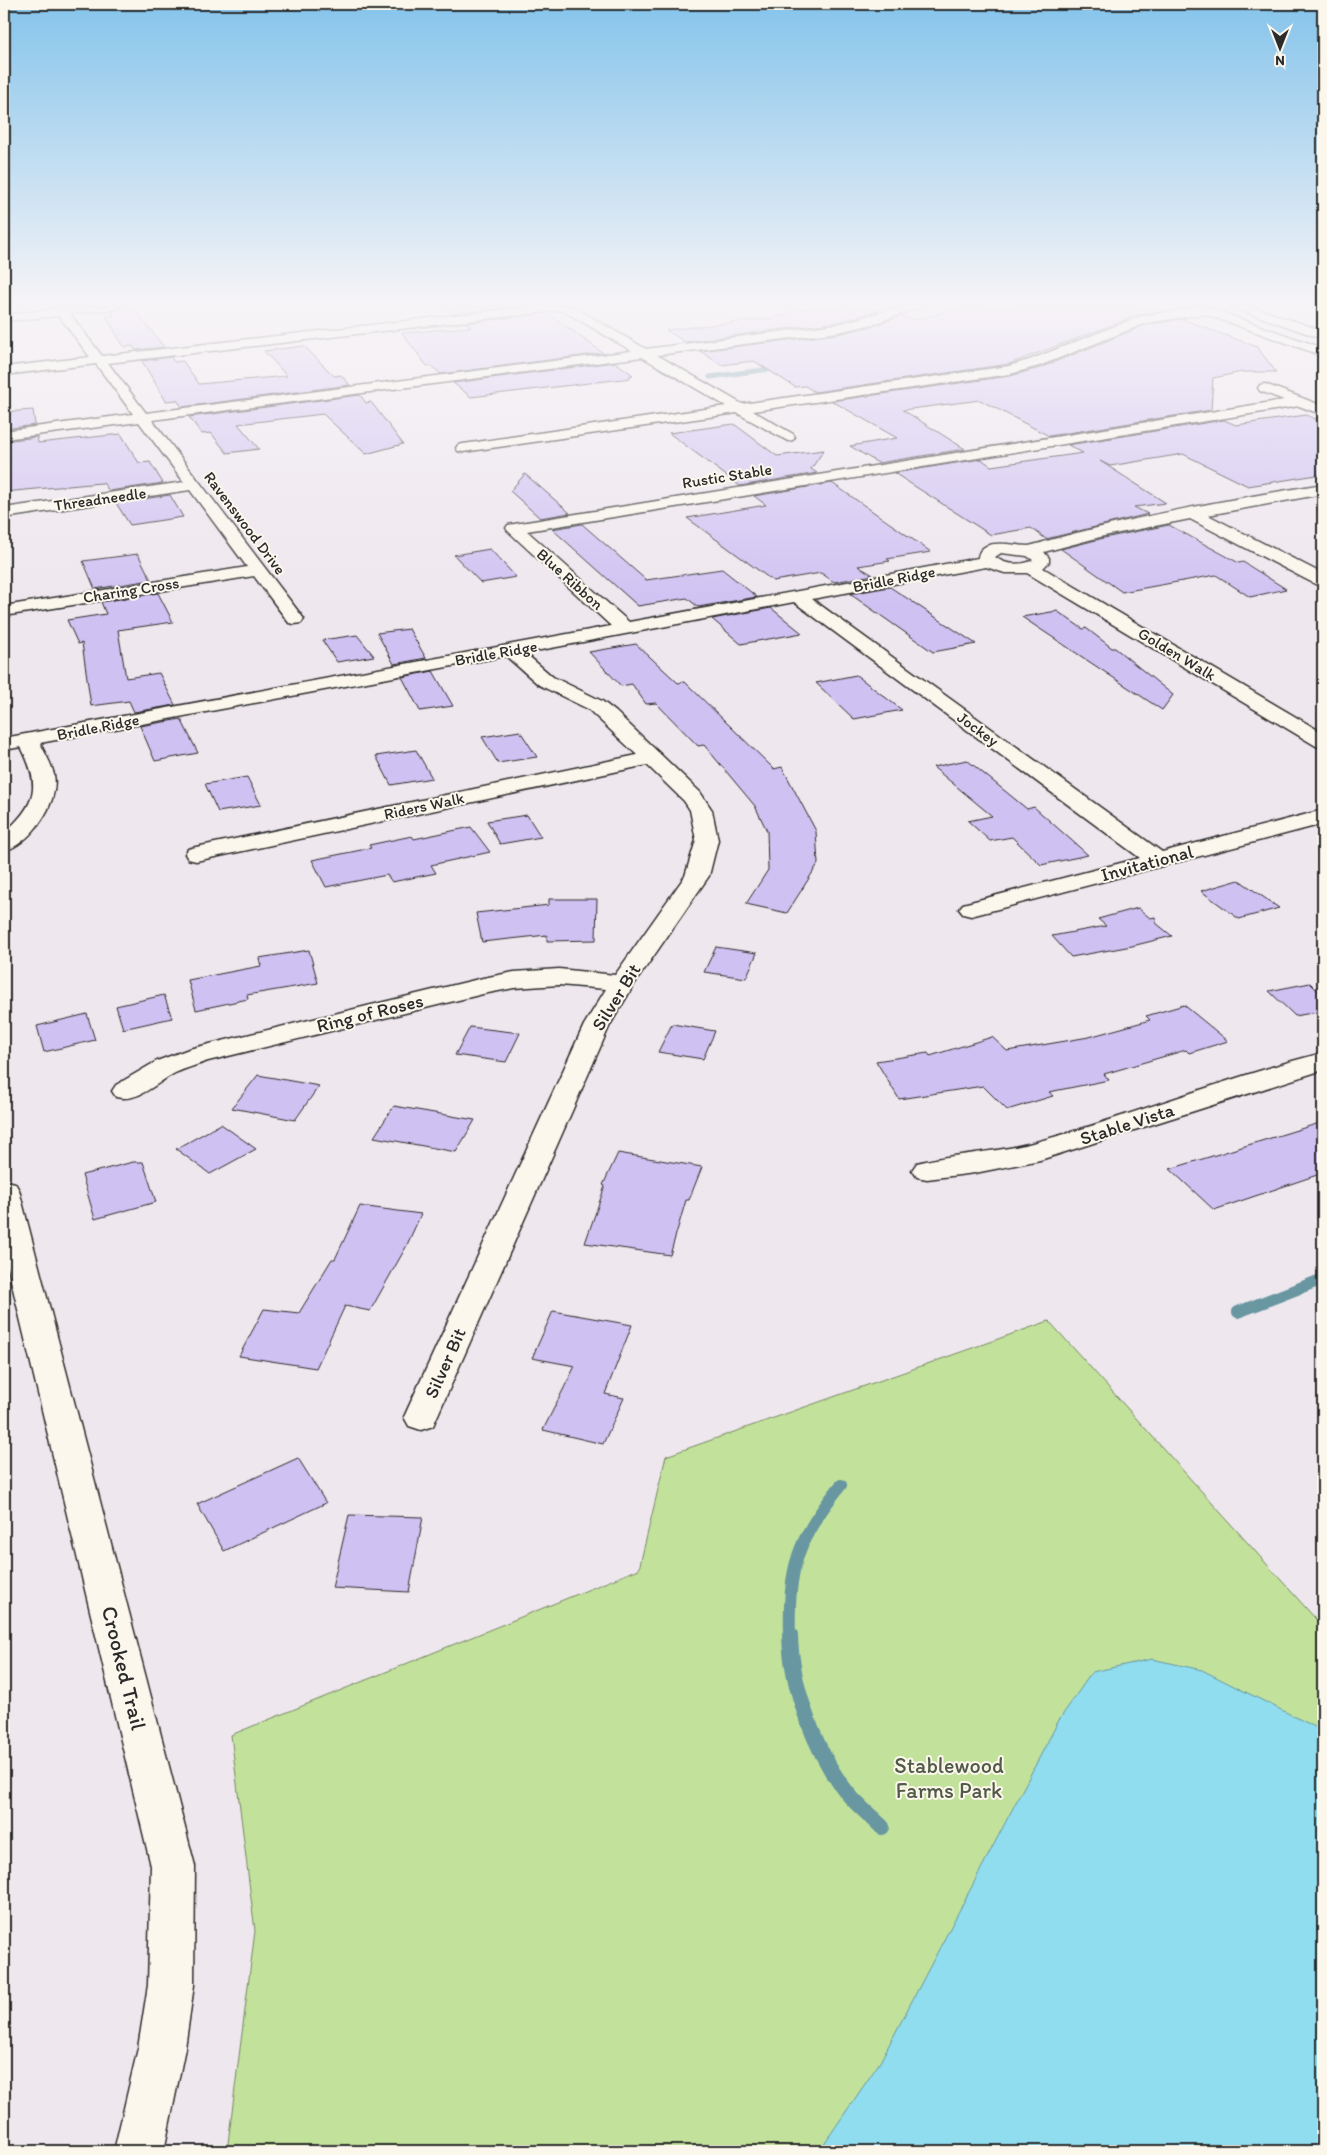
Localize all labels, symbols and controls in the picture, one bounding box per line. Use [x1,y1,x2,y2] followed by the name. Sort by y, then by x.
[1254,22,1304,72] north arrow
[1275,52,1285,69] text: N
[681,460,773,492] street label: Rustic Stable
[200,468,290,579] street label: Ravenswood Drive
[53,483,147,515] street label: Threadneedle
[533,544,607,614] street label: Blue Ribbon
[851,562,937,596] street label: Bridle Ridge
[82,573,180,607] street label: Charing Cross
[1135,623,1219,685] street label: Golden Walk
[453,636,539,670] street label: Bridle Ridge
[954,708,1003,751] street label: Jockey
[55,710,141,744] street label: Bridle Ridge
[382,788,466,824] street label: Riders Walk
[1098,839,1196,886] street label: Invitational
[586,959,646,1035] street label: Silver Bit
[314,989,426,1037] street label: Ring of Roses
[1077,1098,1177,1150] street label: Stable Vista
[419,1324,471,1402] street label: Silver Bit
[96,1603,152,1733] street label: Crooked Trail
[894,1752,1004,1804] park label: Stablewood Farms Park

